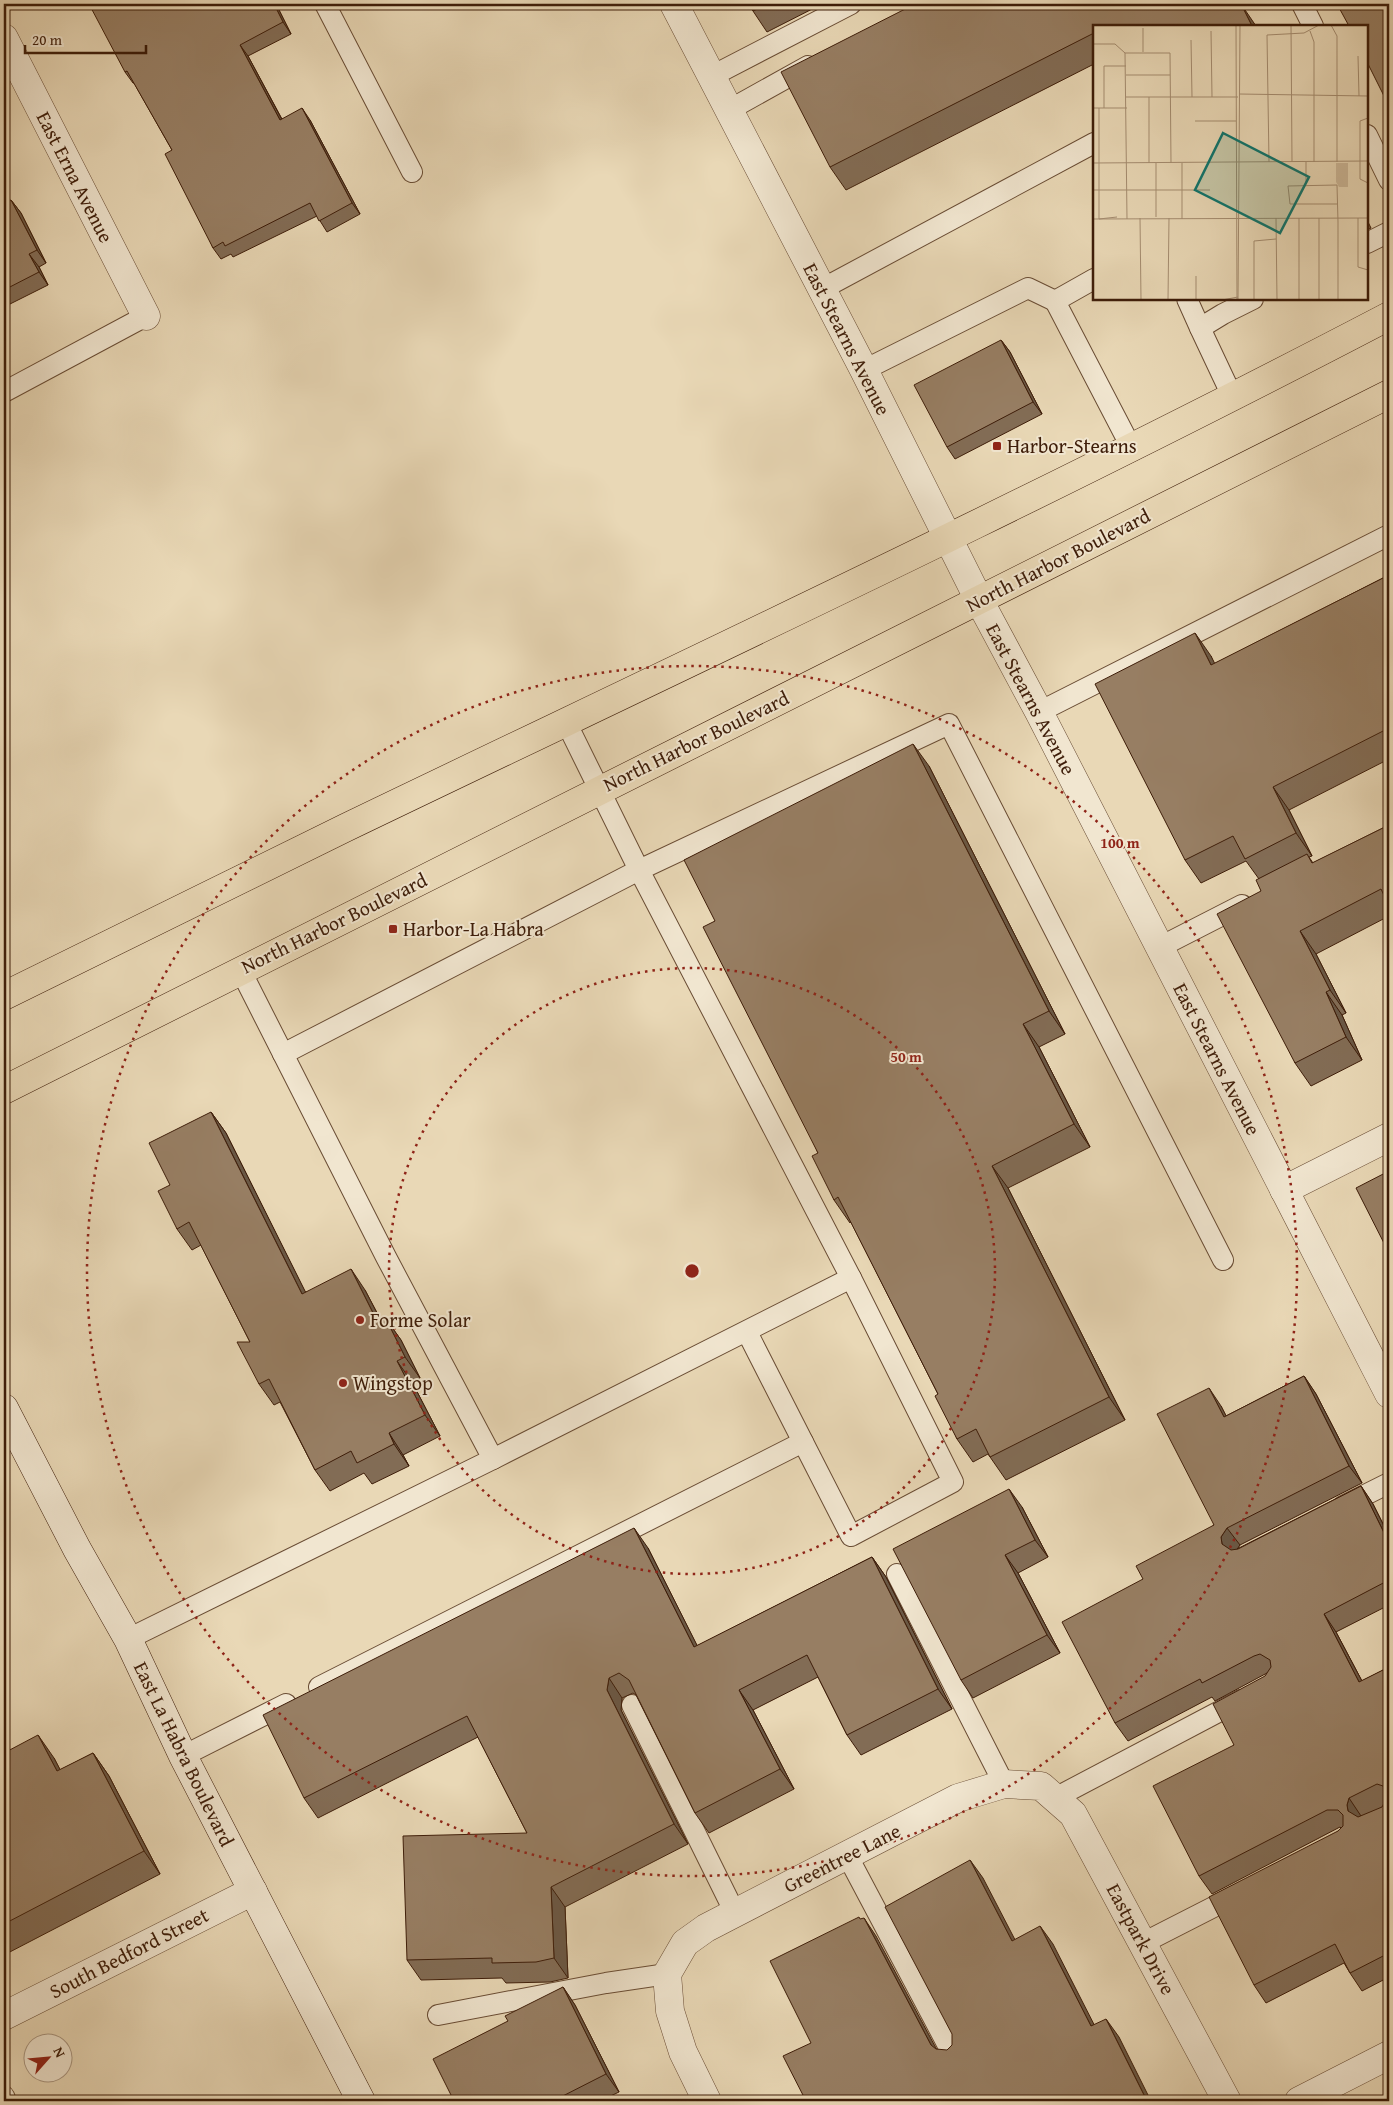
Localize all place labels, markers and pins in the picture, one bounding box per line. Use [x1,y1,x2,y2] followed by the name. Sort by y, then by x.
[1007,431,1137,460] place label: Harbor-Stearns
[991,440,1003,452] marker: Harbor-Stearns
[403,914,544,943] place label: Harbor-La Habra
[387,923,399,935] marker: Harbor-La Habra
[683,1262,701,1280] centre of rings
[370,1305,471,1334] place label: Forme Solar
[354,1314,366,1326] marker: Forme Solar
[353,1368,433,1397] place label: Wingstop
[337,1377,349,1389] marker: Wingstop

